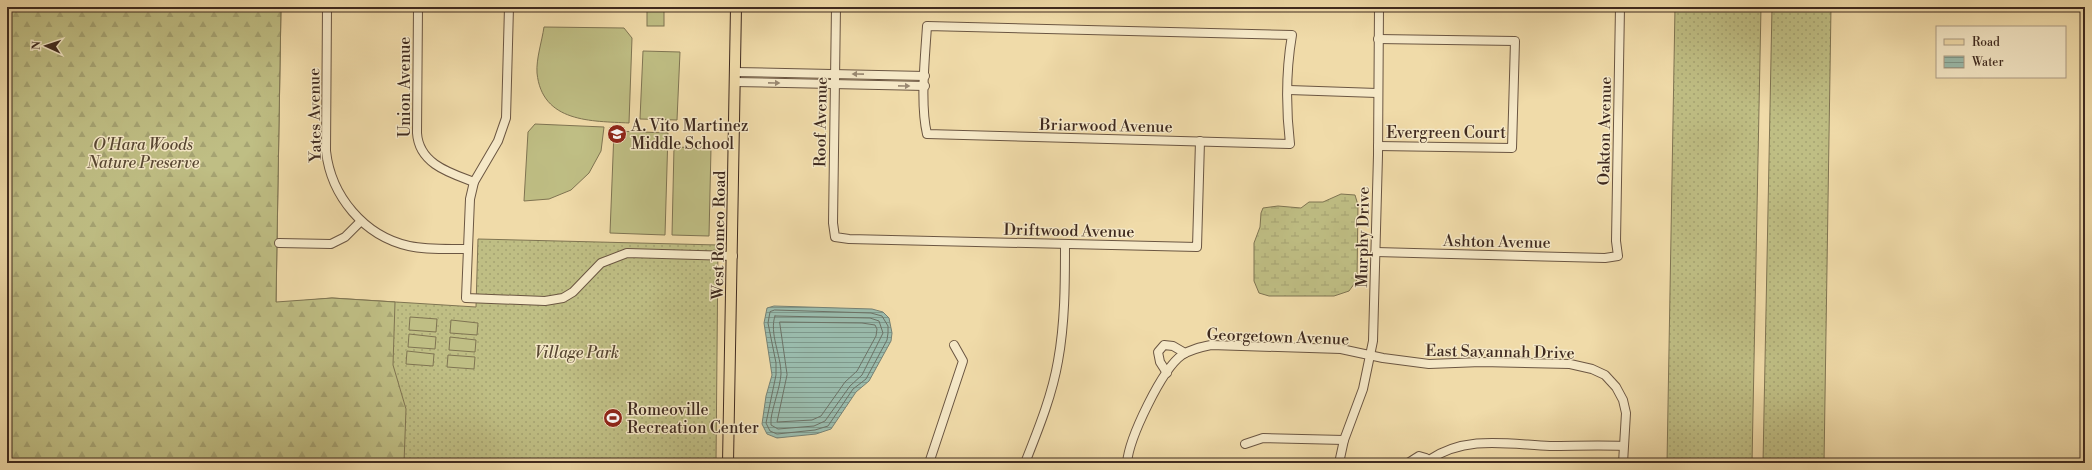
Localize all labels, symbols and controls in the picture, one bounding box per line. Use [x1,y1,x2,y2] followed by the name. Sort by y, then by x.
[26,26,66,66] north arrow
[1936,26,2066,78] legend
[1972,35,2000,50] text: Road
[395,37,415,137] street label: Union Avenue
[30,41,44,50] text: N
[1971,55,2004,70] text: Water
[304,68,326,163] street label: Yates Avenue
[852,71,864,78] one-way arrow
[1594,76,1616,186] street label: Oakton Avenue
[810,77,832,167] street label: Roof Avenue
[768,80,781,86] one-way arrow
[898,83,911,89] one-way arrow
[1038,115,1173,137] street label: Briarwood Avenue
[630,116,749,154] place label: A. Vito Martinez Middle School
[606,123,628,145] school or university icon: A. Vito Martinez Middle School
[1386,123,1506,143] street label: Evergreen Court
[86,135,200,173] park label: O'Hara Woods Nature Preserve
[708,170,730,301] street label: West Romeo Road
[1352,186,1374,288] street label: Murphy Drive
[1003,220,1135,242] street label: Driftwood Avenue
[1442,231,1551,253] street label: Ashton Avenue
[1206,325,1350,349] street label: Georgetown Avenue
[1425,341,1575,363] street label: East Savannah Drive
[535,343,619,363] park label: Village Park
[627,400,759,438] place label: Romeoville Recreation Center
[602,407,624,429] sports icon: Romeoville Recreation Center

